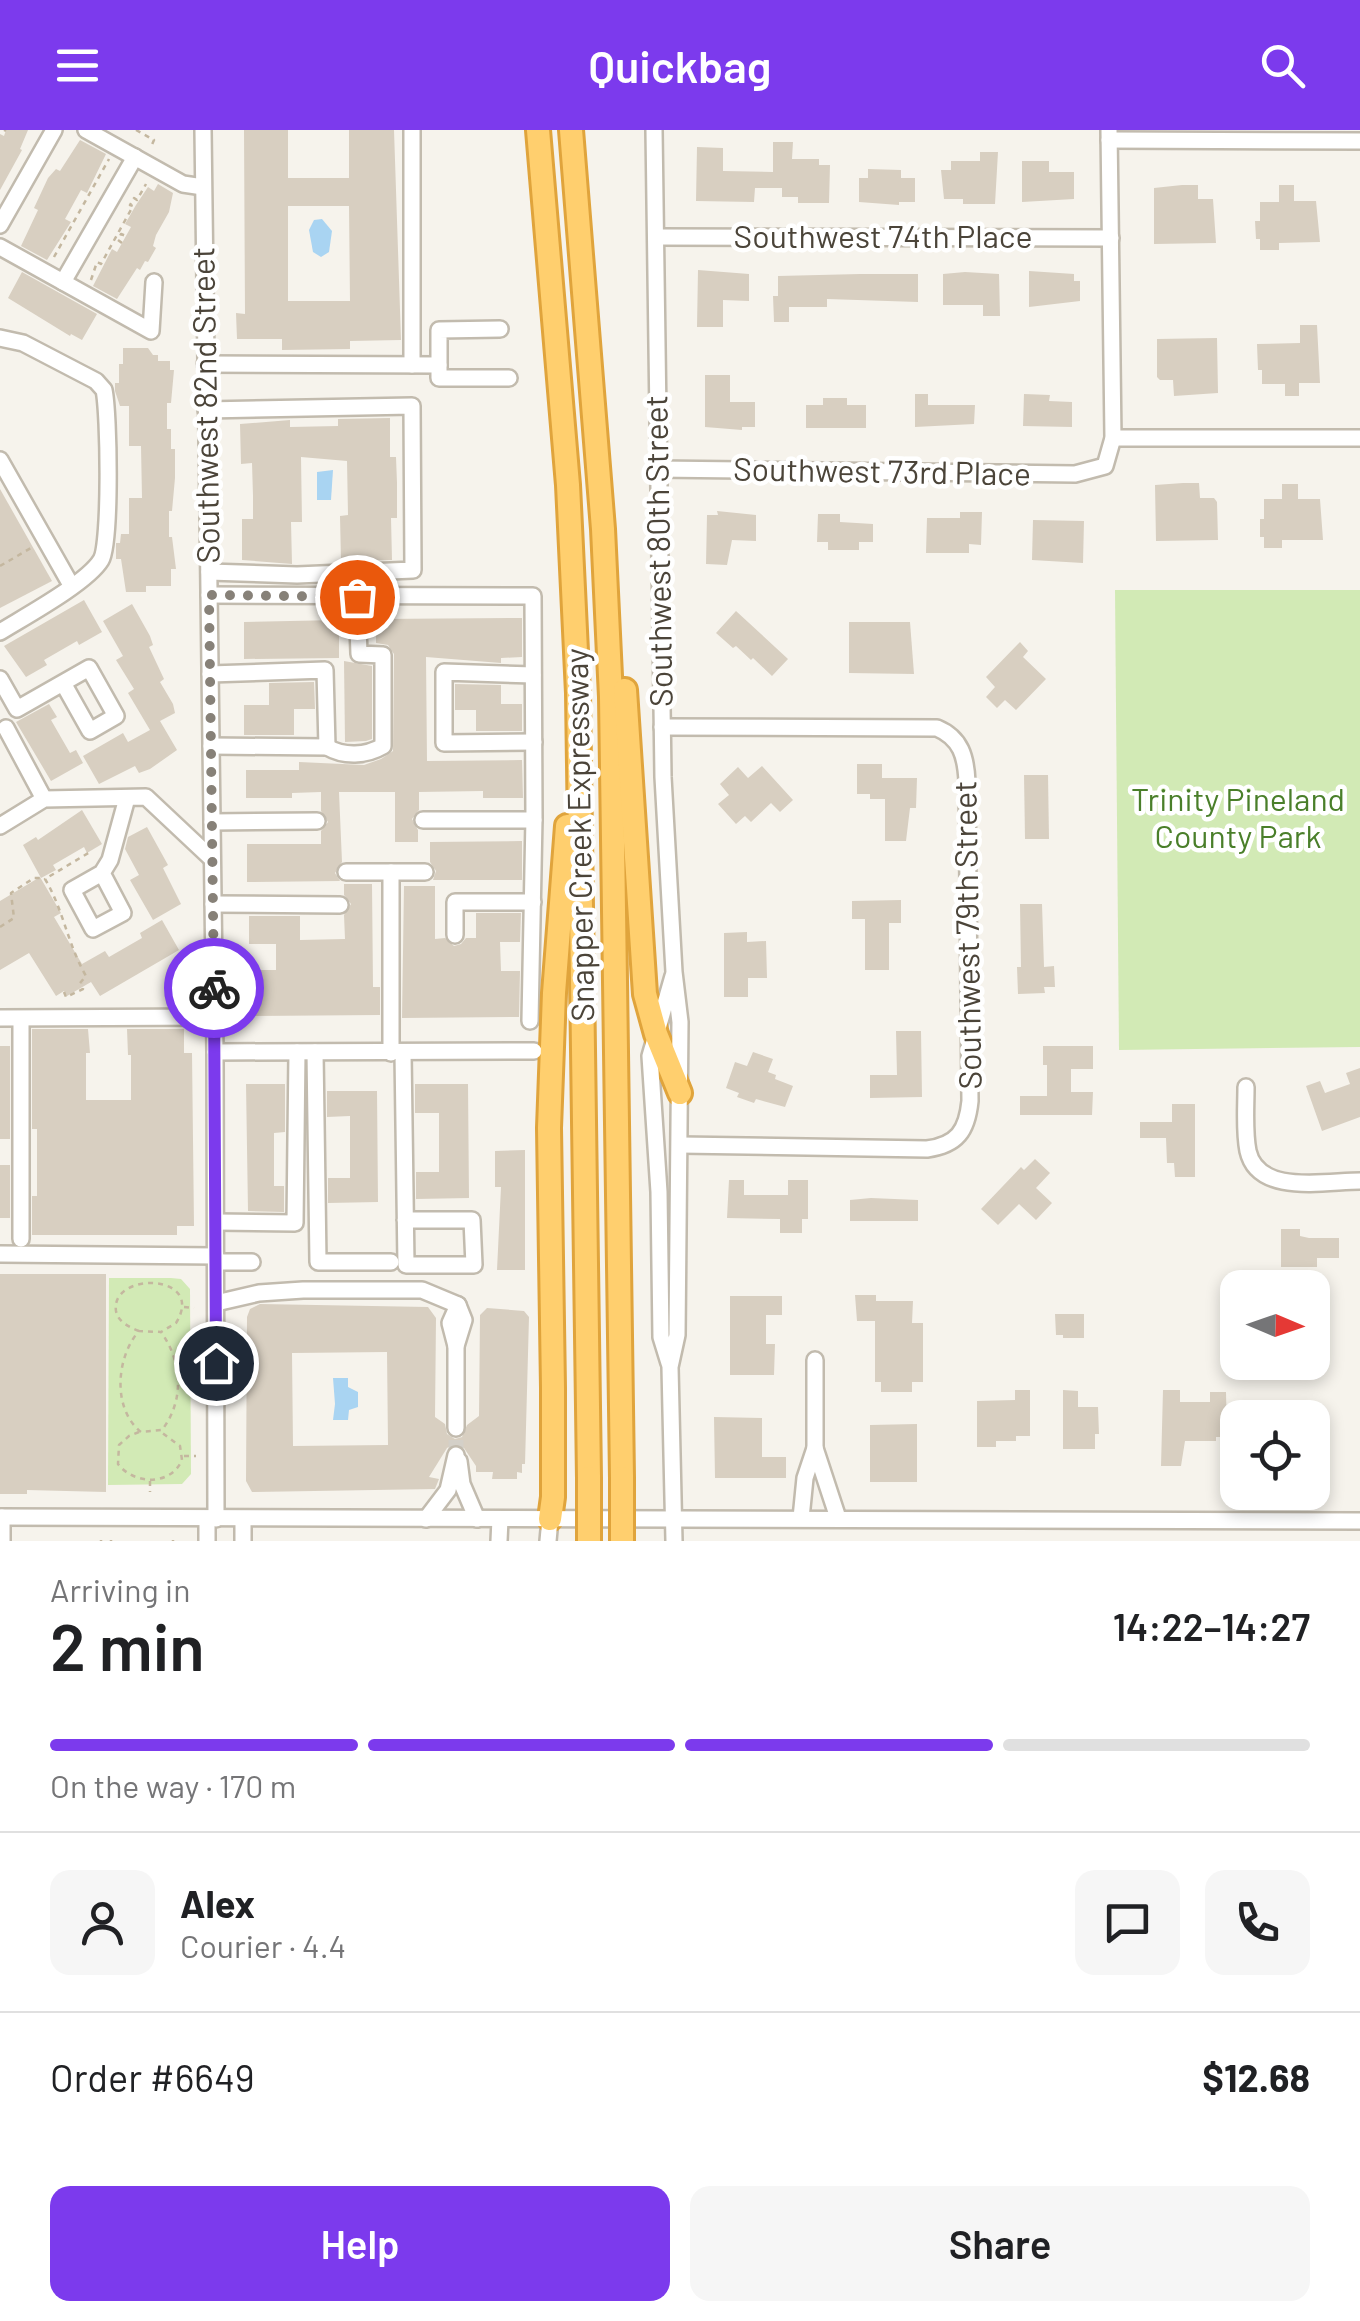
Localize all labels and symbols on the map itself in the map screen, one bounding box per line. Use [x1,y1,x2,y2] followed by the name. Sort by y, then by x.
[734,216,1032,254] street label: Southwest 74th Place
[182,246,226,564] street label: Southwest 82nd Street
[635,395,679,707] street label: Southwest 80th Street
[733,448,1031,492] street label: Southwest 73rd Place
[315,555,400,640] pin
[556,648,600,1022] street label: Snapper Creek Expressway
[1131,779,1345,854] park label: Trinity Pineland County Park
[944,780,988,1090] street label: Southwest 79th Street
[164,938,264,1038] courier
[1220,1270,1330,1380] north arrow
[174,1321,259,1406] pin

